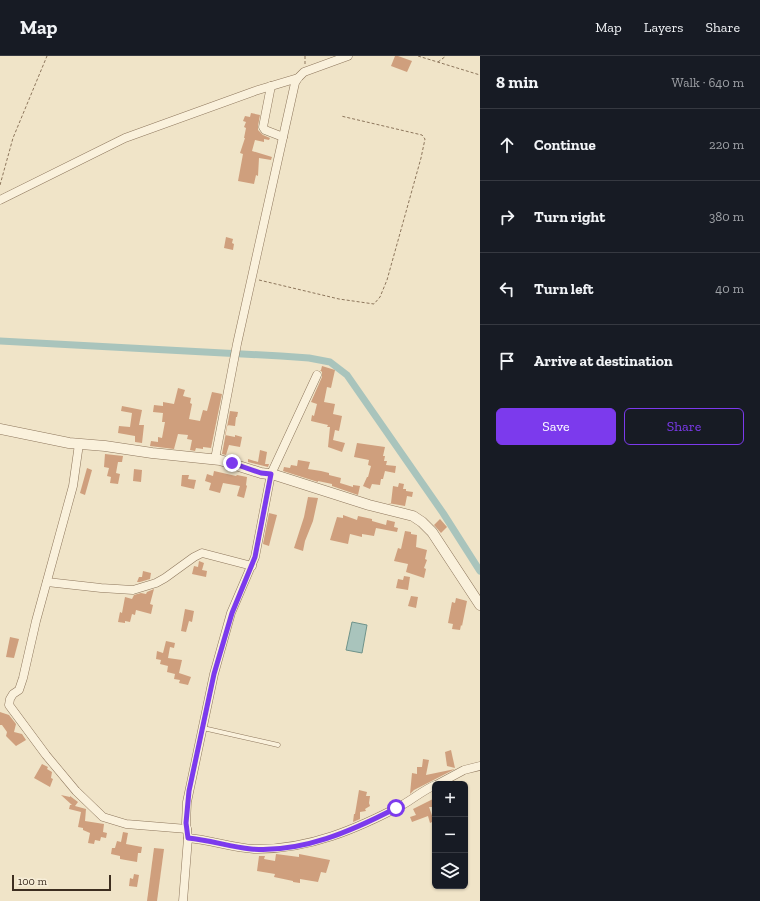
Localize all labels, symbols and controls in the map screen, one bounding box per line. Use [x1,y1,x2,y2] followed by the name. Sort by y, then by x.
[20,16,57,39] text: Map
[595,19,622,36] text: Map
[644,19,683,36] text: Layers
[705,19,740,36] text: Share
[496,72,538,92] text: 8 min
[672,75,744,90] text: Walk · 640 m
[496,134,518,156] icon: ahead
[534,136,596,154] text: Continue
[709,137,744,152] text: 220 m
[496,206,518,228] icon: right
[534,208,605,226] text: Turn right
[709,209,744,224] text: 380 m
[496,278,518,300] icon: left
[534,280,594,298] text: Turn left
[715,281,744,296] text: 40 m
[496,350,518,372] icon: arrive
[534,352,673,370] text: Arrive at destination
[496,408,616,445] button: Save
[624,408,744,445] button: Share
[223,454,241,472] route end
[432,781,468,889] map controls
[432,781,468,817] button: +
[387,799,405,817] route start
[432,817,468,853] button: −
[432,853,468,889] button: layers
[12,873,111,892] scale bar
[18,875,47,888] text: 100 m

